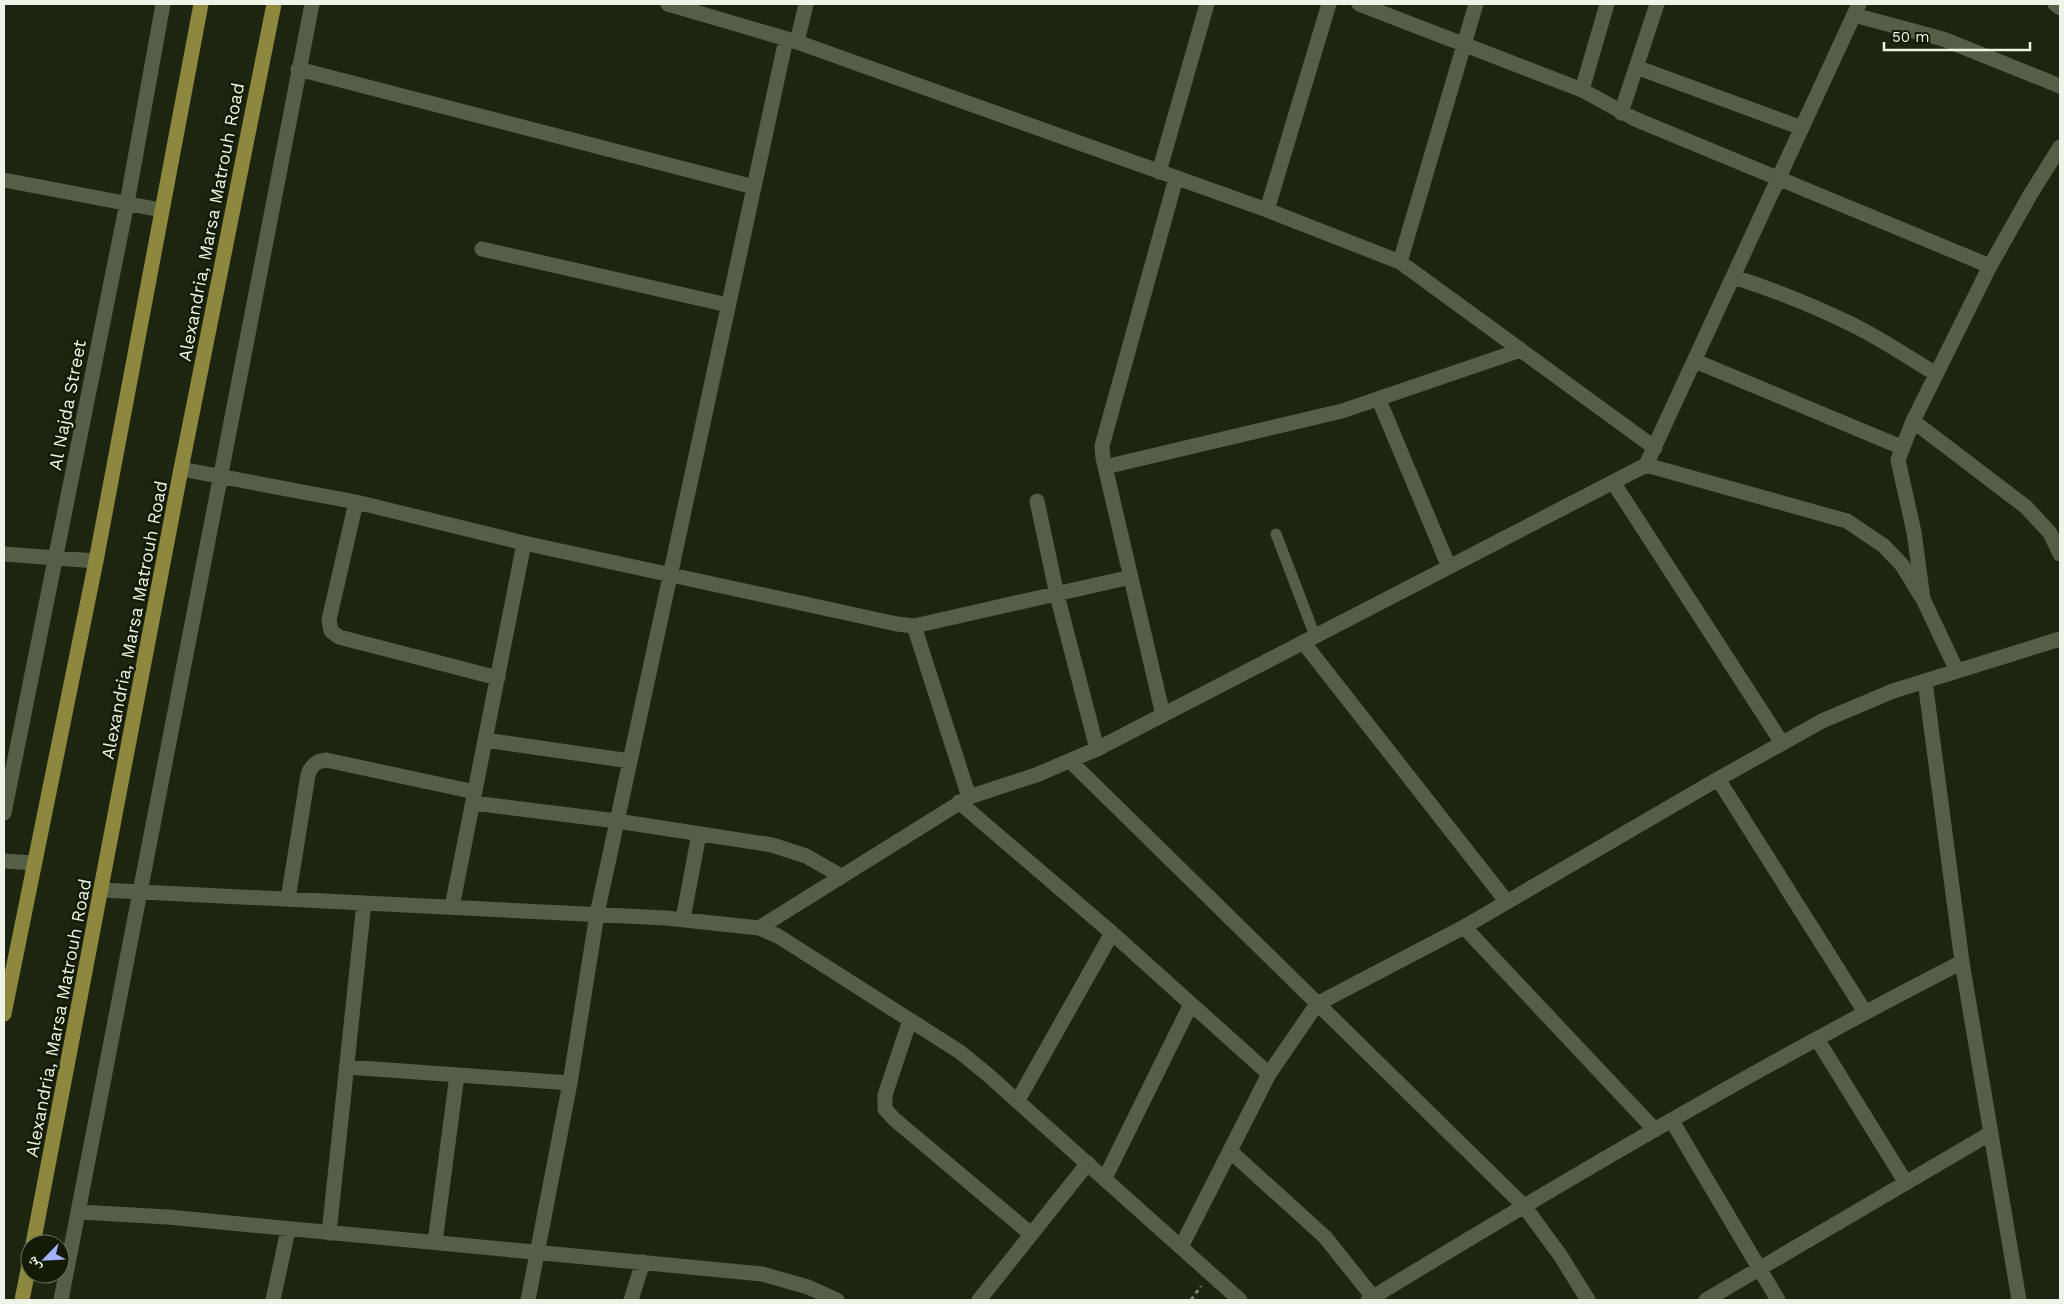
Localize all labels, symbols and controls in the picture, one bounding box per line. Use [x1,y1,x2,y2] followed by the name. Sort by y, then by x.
[1884,20,2030,52] scale bar
[1892,28,1929,46] text: 50 m
[174,81,248,363] street label: Alexandria, Marsa Matrouh Road
[44,338,90,472] street label: Al Najda Street
[97,479,171,761] street label: Alexandria, Marsa Matrouh Road
[21,877,95,1159] street label: Alexandria, Marsa Matrouh Road
[20,1234,70,1284] north arrow
[23,1254,44,1274] text: ش

